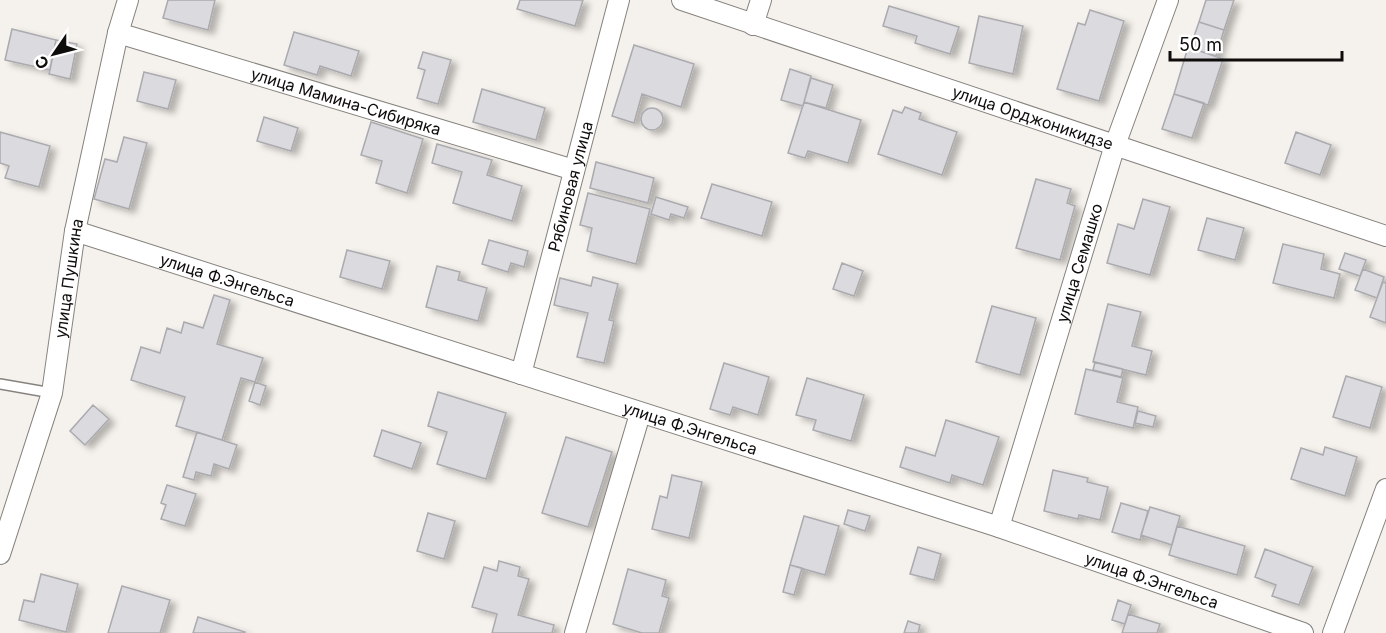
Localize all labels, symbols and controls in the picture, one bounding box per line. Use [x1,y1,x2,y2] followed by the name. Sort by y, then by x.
[24,24,84,84] north arrow
[1170,24,1342,62] scale bar
[1179,34,1222,55] text: 50 m
[30,52,53,73] text: С
[248,63,443,139] street label: улица Мамина-Сибиряка
[950,81,1116,154] street label: улица Орджоникидзе
[544,119,597,254] street label: Рябиновая улица
[1052,201,1107,325] street label: улица Семашко
[50,217,87,339] street label: улица Пушкина
[158,249,297,311] street label: улица Ф.Энгельса
[620,397,760,459] street label: улица Ф.Энгельса
[1082,548,1221,613] street label: улица Ф.Энгельса

